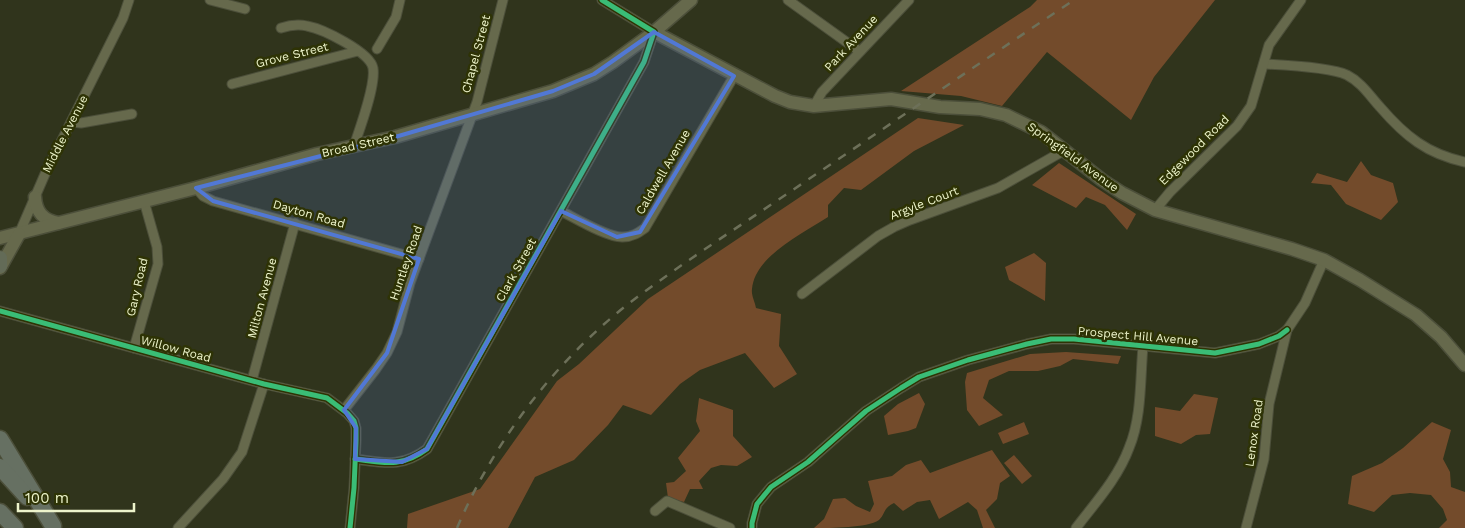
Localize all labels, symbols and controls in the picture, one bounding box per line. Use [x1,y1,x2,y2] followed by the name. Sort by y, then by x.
[821,12,881,74] street label: Park Avenue
[459,13,493,95] street label: Chapel Street
[254,39,330,71] street label: Grove Street
[39,93,91,175] street label: Middle Avenue
[1156,112,1232,188] street label: Edgewood Road
[1025,119,1121,195] street label: Springfield Avenue
[633,127,693,217] street label: Caldwell Avenue
[320,130,396,160] street label: Broad Street
[888,184,960,222] street label: Argyle Court
[271,197,347,231] street label: Dayton Road
[387,224,425,302] street label: Huntley Road
[493,236,539,304] street label: Clark Street
[123,256,151,318] street label: Gary Road
[245,256,279,340] street label: Milton Avenue
[1077,324,1199,348] street label: Prospect Hill Avenue
[139,333,213,365] street label: Willow Road
[1242,398,1266,468] street label: Lenox Road
[18,480,134,512] scale bar
[25,489,69,507] text: 100 m

